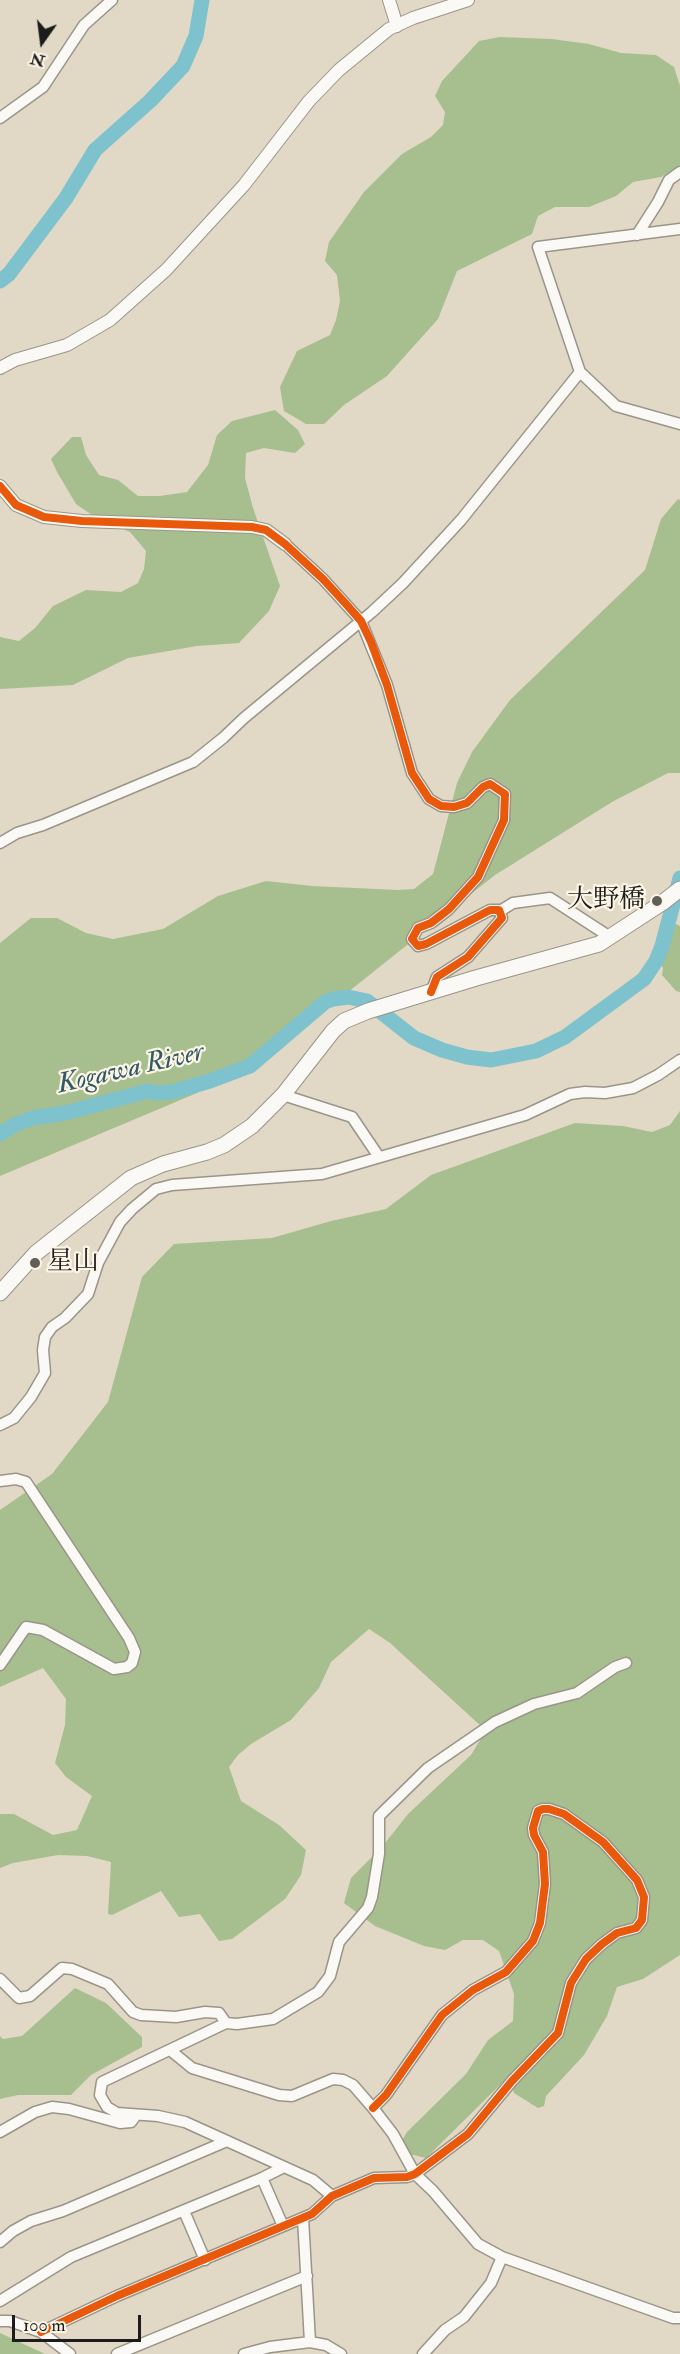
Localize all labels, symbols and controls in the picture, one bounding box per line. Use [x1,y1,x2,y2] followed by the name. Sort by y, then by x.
[12,12,72,72] north arrow
[28,48,47,71] text: N
[567,885,645,917] place label: 大野橋
[650,894,664,908] marker: 大野橋
[55,1037,207,1103] water label: Kogawa River
[47,1247,99,1279] place label: 星山
[28,1256,42,1270] marker: 星山
[15,2303,144,2341] scale bar
[23,2314,66,2337] text: 100 m

